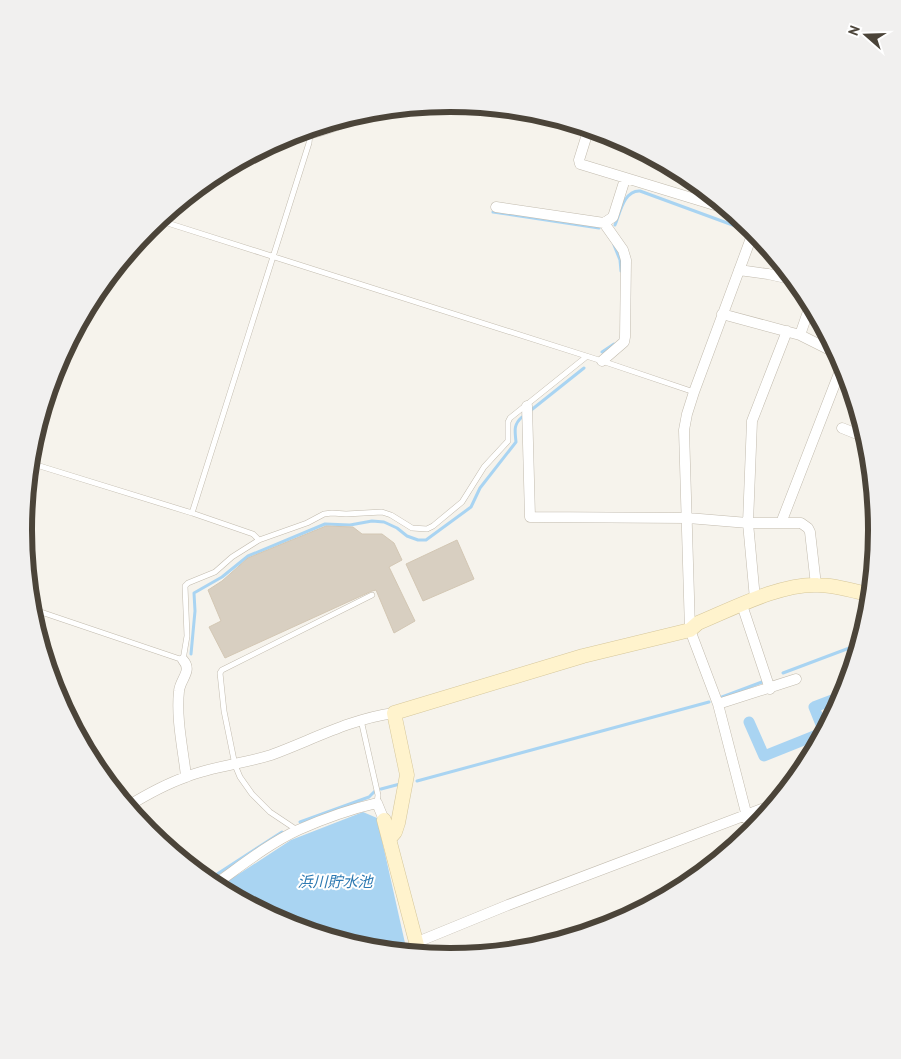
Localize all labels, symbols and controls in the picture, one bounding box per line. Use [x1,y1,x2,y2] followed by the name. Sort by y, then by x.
[841,10,891,60] north arrow
[844,23,864,38] text: N
[297,872,374,891] water label: 浜川貯水池

